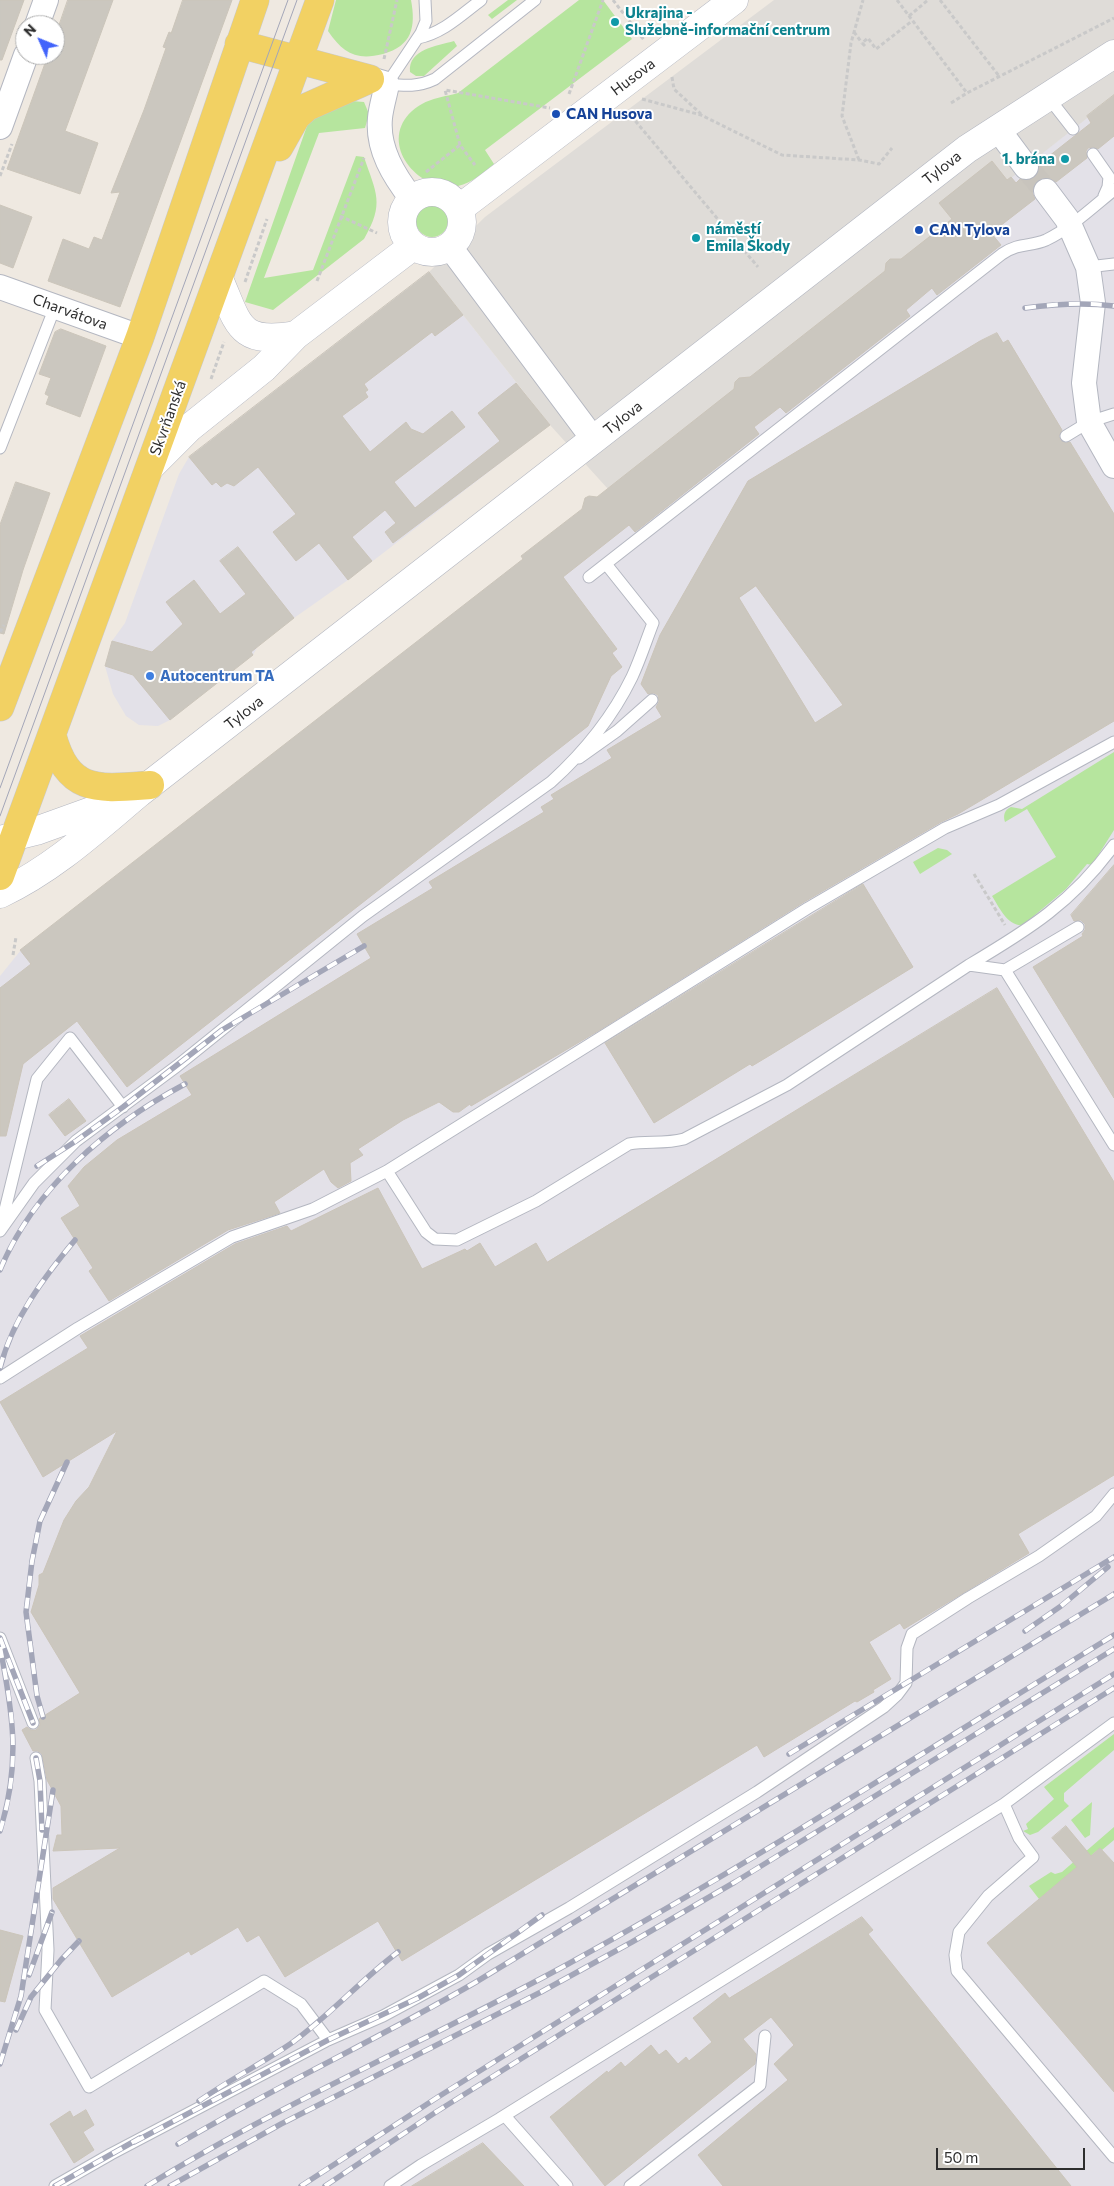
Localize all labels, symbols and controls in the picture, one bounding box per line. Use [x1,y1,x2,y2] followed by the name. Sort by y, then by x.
[625,4,830,39] place label: Ukrajina - Služebně-informační centrum
[15,15,65,65] north arrow
[609,16,621,28] marker: Ukrajina - Služebně-informační centrum
[20,20,39,40] text: N
[607,55,659,99] street label: Husova
[566,105,652,123] place label: CAN Husova
[550,108,562,120] marker: CAN Husova
[919,147,965,189] street label: Tylova
[1002,150,1055,168] place label: 1. brána
[1059,153,1071,165] marker: 1. brána
[706,220,790,255] place label: náměstí Emila Škody
[929,221,1010,239] place label: CAN Tylova
[913,224,925,236] marker: CAN Tylova
[690,232,702,244] marker: náměstí Emila Škody
[30,290,110,334] street label: Charvátova
[146,378,190,458] street label: Skvrňanská
[600,397,646,439] street label: Tylova
[160,667,275,685] place label: Autocentrum TA
[144,670,156,682] marker: Autocentrum TA
[221,692,267,734] street label: Tylova
[939,2138,1088,2170] scale bar
[944,2148,978,2166] text: 50 m

